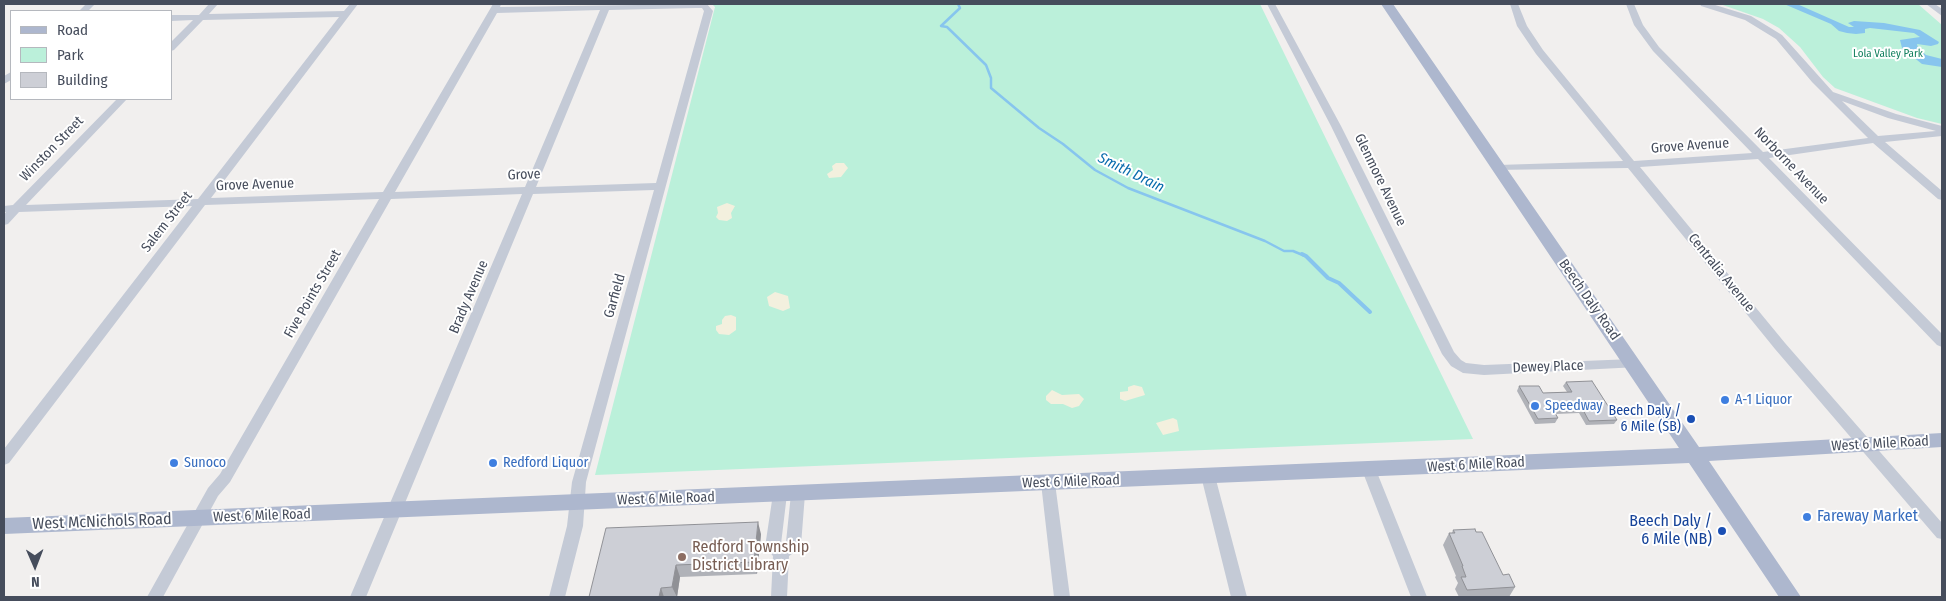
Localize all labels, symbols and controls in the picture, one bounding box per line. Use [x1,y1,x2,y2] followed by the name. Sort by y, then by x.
[10,10,172,100] legend
[57,21,88,39] text: Road
[57,46,84,64] text: Park
[1853,47,1923,61] park label: Lola Valley Park
[57,71,108,89] text: Building
[17,113,87,185] street label: Winston Street
[1750,124,1832,208] street label: Norborne Avenue
[1350,131,1410,229] street label: Glenmore Avenue
[1650,135,1730,157] street label: Grove Avenue
[1095,149,1167,197] water label: Smith Drain
[507,166,541,184] street label: Grove
[216,175,294,195] street label: Grove Avenue
[138,188,196,256] street label: Salem Street
[1684,230,1758,316] street label: Centralia Avenue
[281,247,345,341] street label: Five Points Street
[1555,256,1623,344] street label: Beech Daly Road
[446,258,492,336] street label: Brady Avenue
[601,272,629,320] street label: Garfield
[1512,357,1584,377] street label: Dewey Place
[1735,392,1792,408] place label: A-1 Liquor
[1719,394,1731,406] marker: A-1 Liquor
[1545,398,1603,414] place label: Speedway
[1529,400,1541,412] marker: Speedway
[1608,403,1681,436] place label: Beech Daly / 6 Mile (SB)
[1685,413,1697,425] marker: Beech Daly / 6 Mile (SB)
[1831,433,1929,455] street label: West 6 Mile Road
[1427,454,1525,476] street label: West 6 Mile Road
[184,455,226,471] place label: Sunoco
[503,455,588,471] place label: Redford Liquor
[168,457,180,469] marker: Sunoco
[487,457,499,469] marker: Redford Liquor
[1022,472,1120,492] street label: West 6 Mile Road
[617,489,715,509] street label: West 6 Mile Road
[213,506,311,526] street label: West 6 Mile Road
[1817,507,1918,527] place label: Fareway Market
[32,510,172,534] street label: West McNichols Road
[1801,511,1813,523] marker: Fareway Market
[1629,512,1712,550] place label: Beech Daly / 6 Mile (NB)
[1716,525,1728,537] marker: Beech Daly / 6 Mile (NB)
[692,538,809,576] place label: Redford Township District Library
[10,541,60,591] north arrow
[676,551,688,563] marker: Redford Township District Library
[31,573,40,590] text: N

